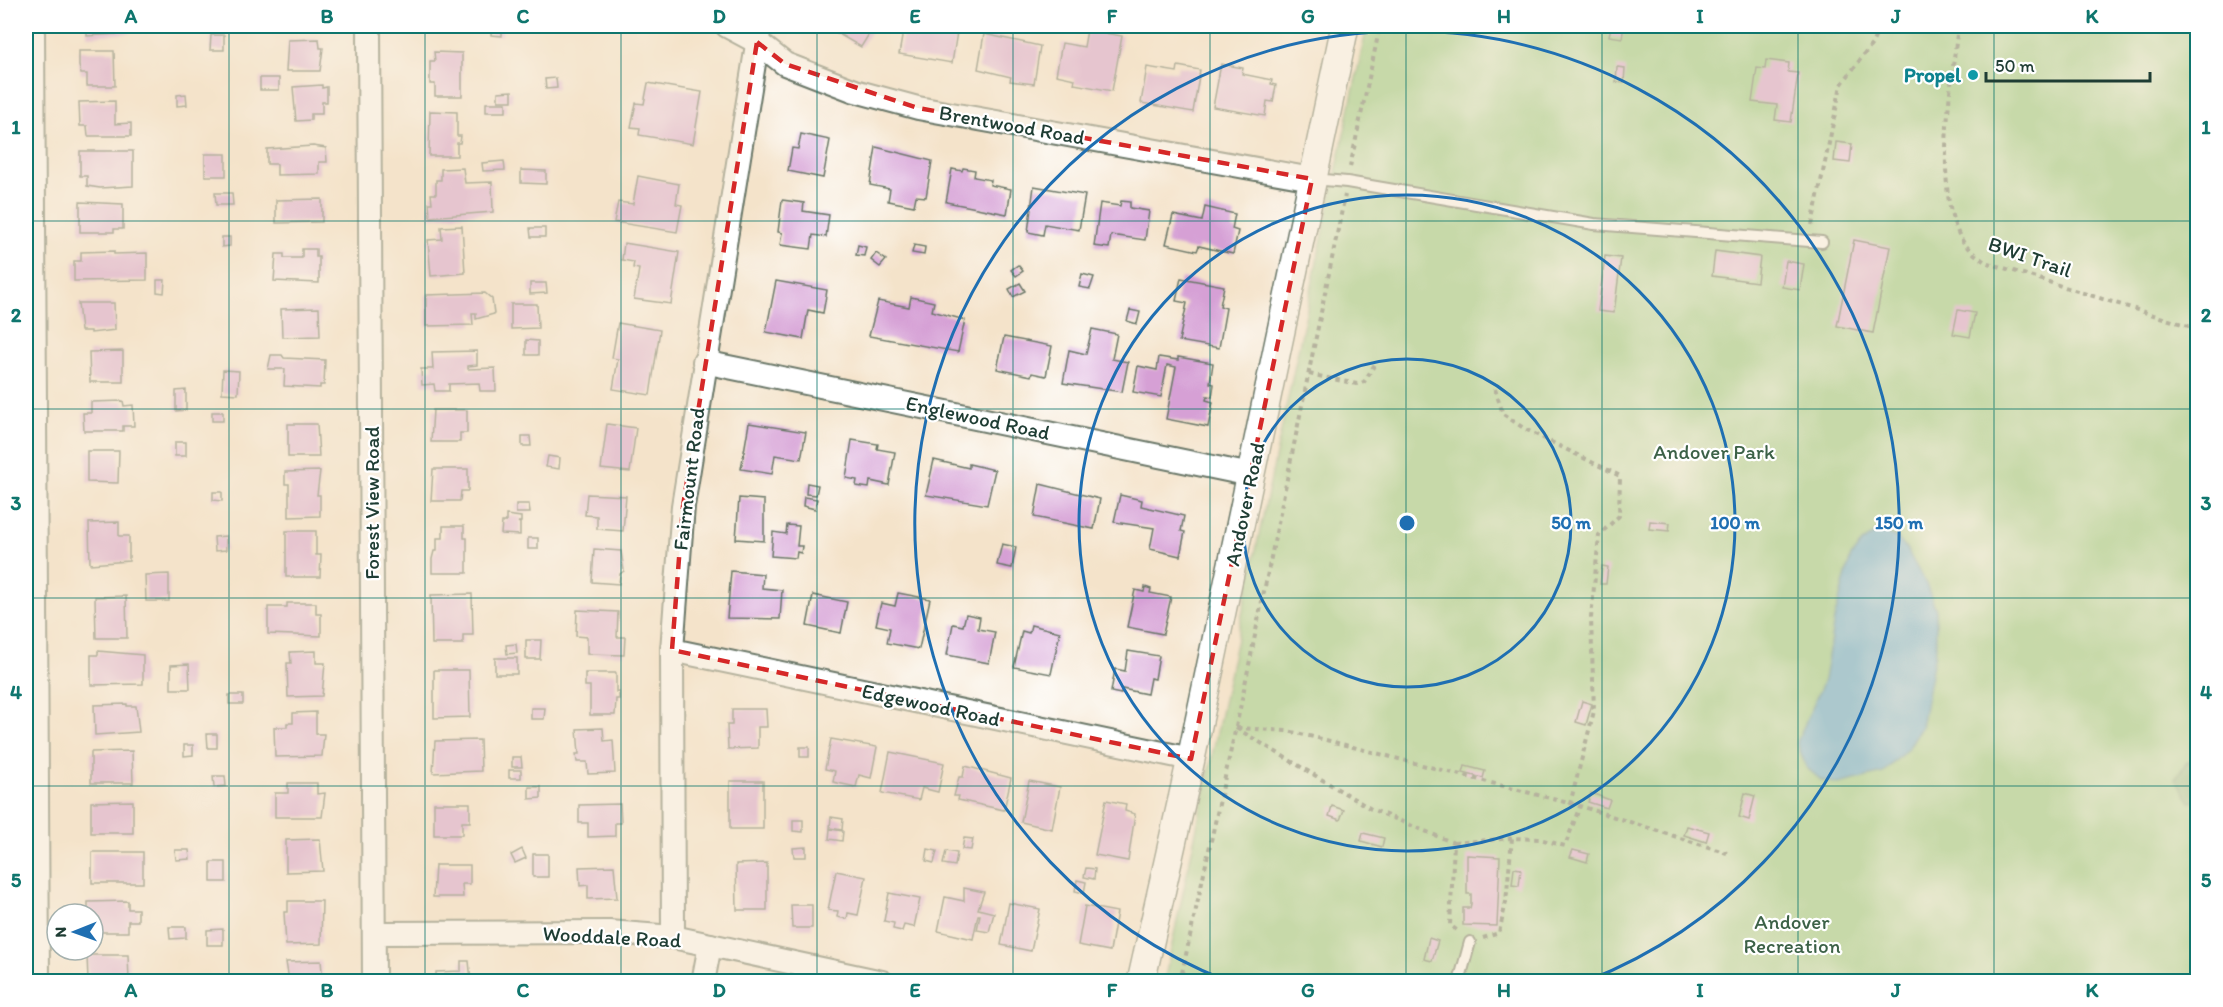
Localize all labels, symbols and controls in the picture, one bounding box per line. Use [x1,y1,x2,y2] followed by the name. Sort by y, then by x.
[124,4,138,28] text: A
[321,4,334,28] text: B
[517,4,530,28] text: C
[712,4,726,28] text: D
[909,4,921,28] text: E
[1107,4,1118,28] text: F
[1301,4,1315,28] text: G
[1497,4,1511,28] text: H
[1696,4,1704,28] text: I
[1890,4,1901,28] text: J
[2086,4,2100,28] text: K
[1986,45,2150,83] scale bar
[1995,55,2035,77] text: 50 m
[1904,62,1962,88] place label: Propel
[1966,68,1980,82] marker: Propel
[937,99,1088,150] street label: Brentwood Road
[11,115,21,139] text: 1
[2201,115,2211,139] text: 1
[1985,231,2075,282] street label: BWI Trail
[11,303,22,327] text: 2
[2201,303,2212,327] text: 2
[904,390,1053,445] street label: Englewood Road
[667,406,710,552] street label: Fairmount Road
[359,426,384,580] street label: Forest View Road
[1653,439,1775,464] park label: Andover Park
[1219,440,1270,568] street label: Andover Road
[11,491,22,515] text: 3
[2201,491,2212,515] text: 3
[1551,512,1592,534] text: 50 m
[1710,512,1761,534] text: 100 m
[1875,512,1924,534] text: 150 m
[1397,513,1417,533] centre of rings
[860,678,1003,731] street label: Edgewood Road
[10,680,22,704] text: 4
[2200,680,2212,704] text: 4
[11,868,22,892] text: 5
[2201,868,2212,892] text: 5
[45,902,105,962] north arrow
[1743,909,1841,958] park label: Andover Recreation
[542,920,682,953] street label: Wooddale Road
[51,927,70,938] text: N
[124,978,138,1002] text: A
[321,978,334,1002] text: B
[517,978,530,1002] text: C
[712,978,726,1002] text: D
[909,978,921,1002] text: E
[1107,978,1118,1002] text: F
[1301,978,1315,1002] text: G
[1497,978,1511,1002] text: H
[1696,978,1704,1002] text: I
[1890,978,1901,1002] text: J
[2086,978,2100,1002] text: K

